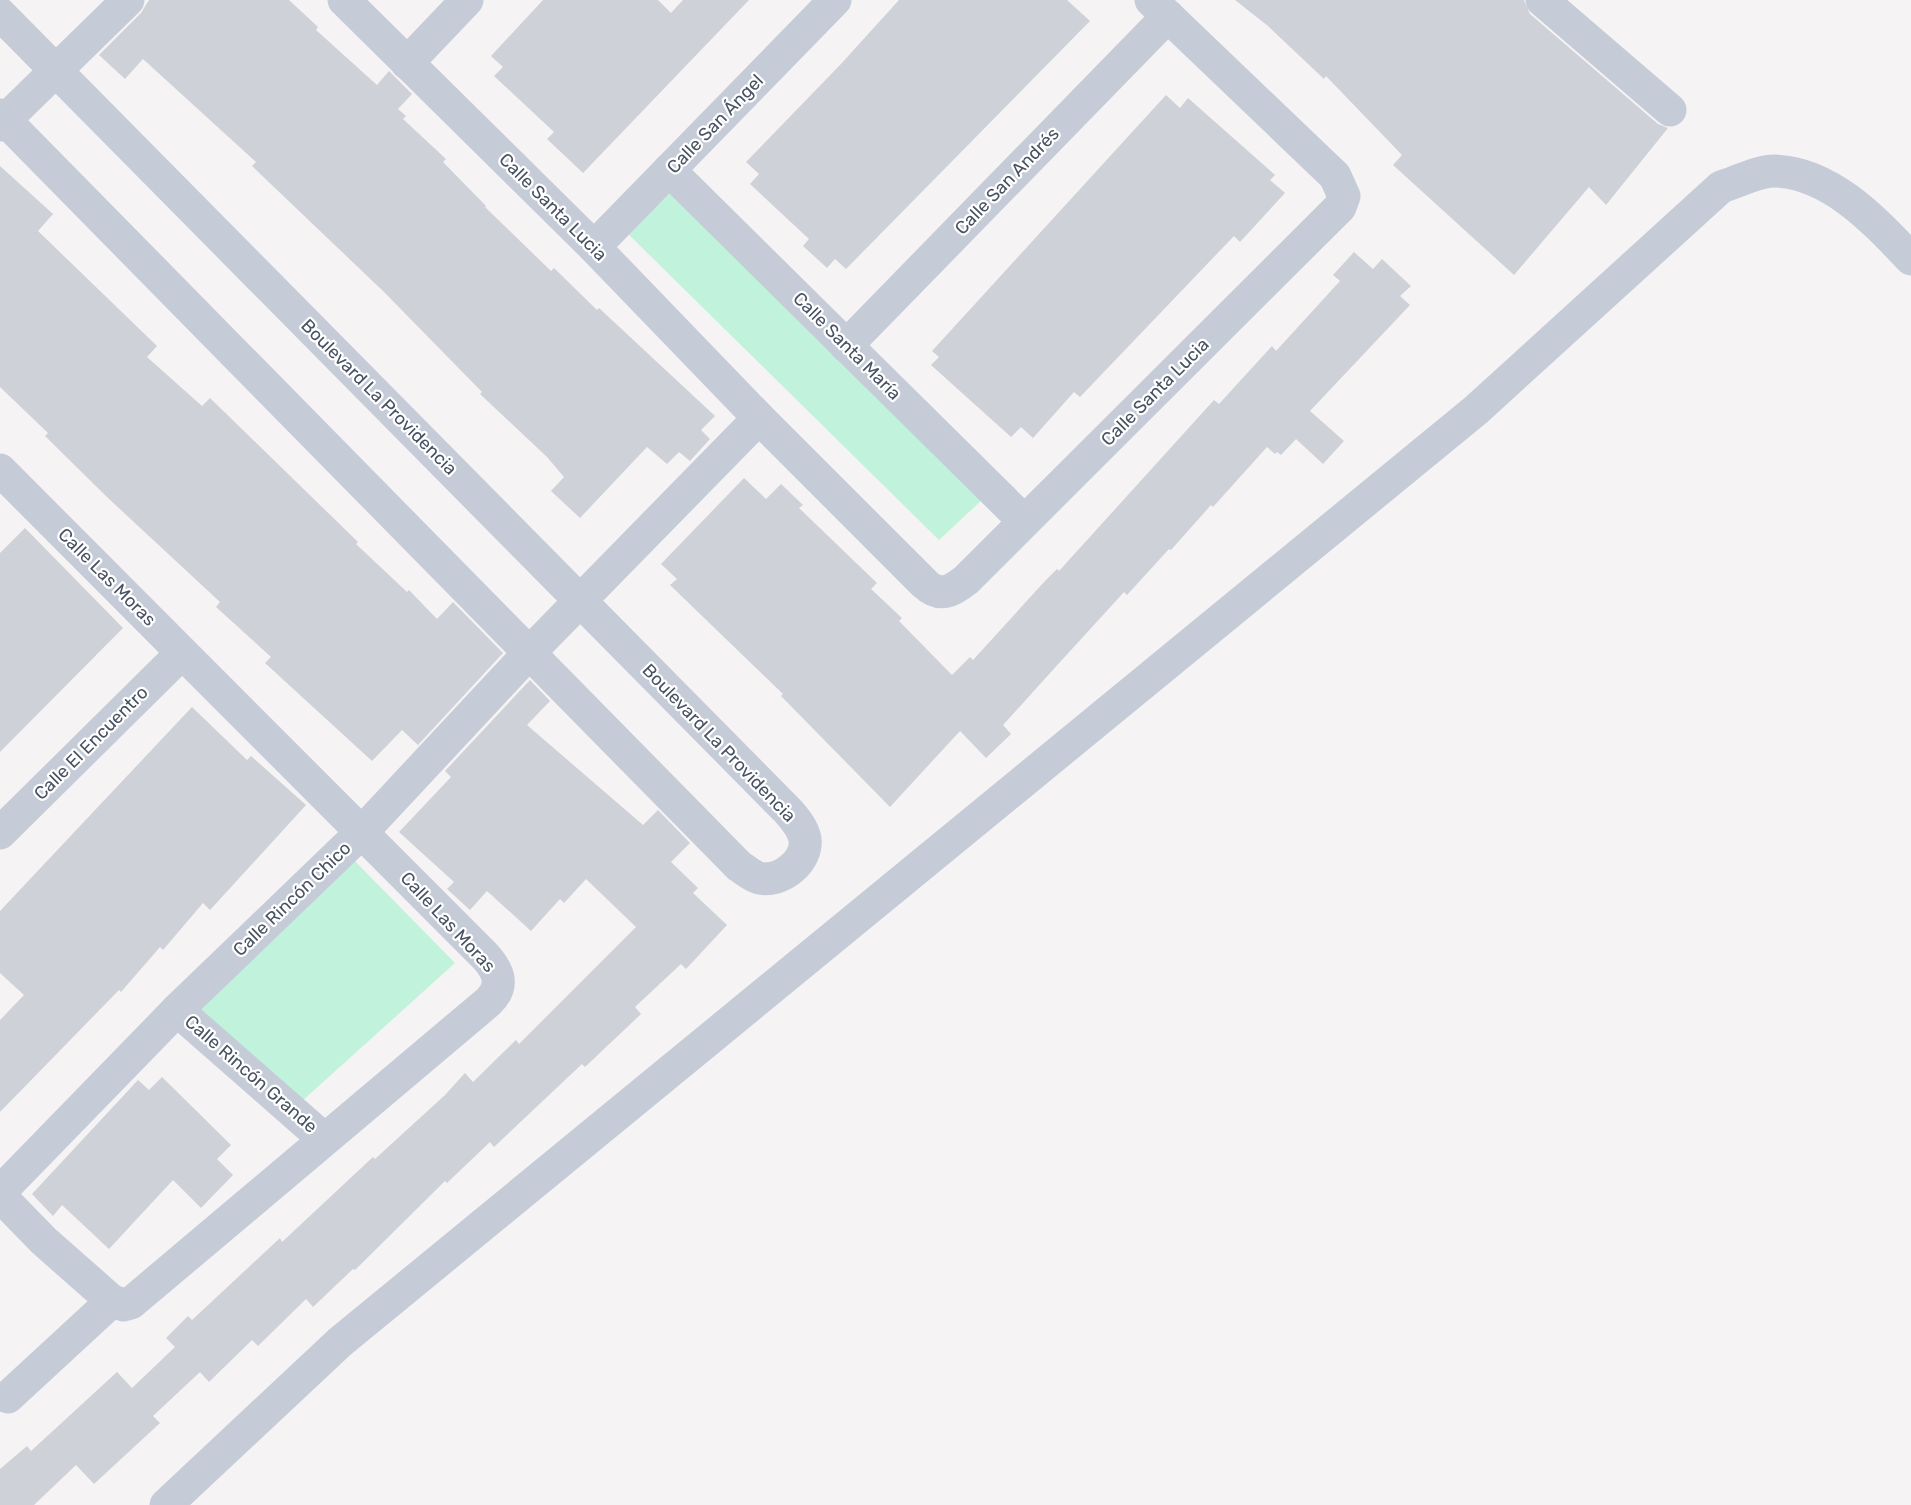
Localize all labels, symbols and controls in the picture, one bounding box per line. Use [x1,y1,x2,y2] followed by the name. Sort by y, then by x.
[662,70,768,178] street label: Calle San Ángel
[950,123,1064,239] street label: Calle San Andrés
[495,149,611,265] street label: Calle Santa Lucia
[788,287,906,405] street label: Calle Santa María
[296,314,462,480] street label: Boulevard La Providencia
[1097,334,1213,450] street label: Calle Santa Lucia
[54,524,160,630] street label: Calle Las Moras
[638,659,800,827] street label: Boulevard La Providencia
[29,681,153,805] street label: Calle El Encuentro
[228,837,356,961] street label: Calle Rincón Chico
[396,867,500,977] street label: Calle Las Moras
[180,1010,322,1138] street label: Calle Rincón Grande

